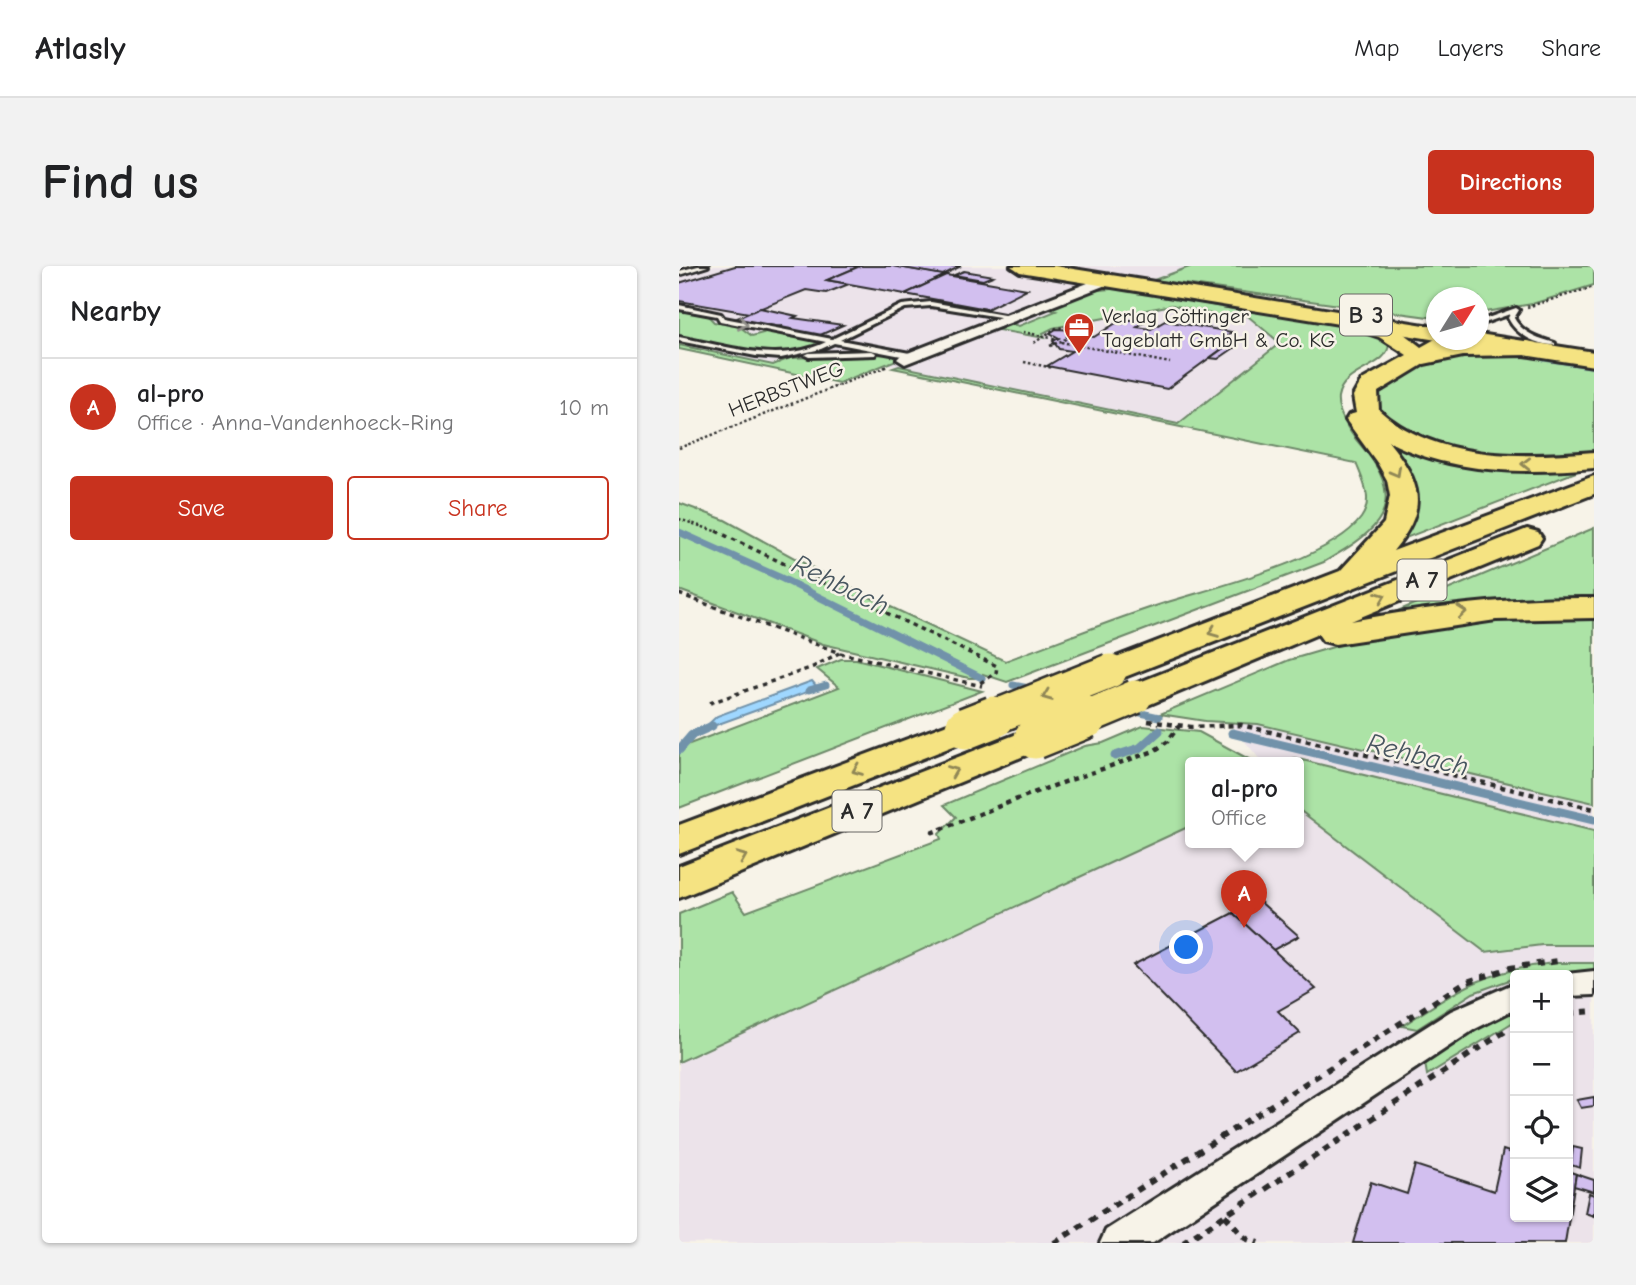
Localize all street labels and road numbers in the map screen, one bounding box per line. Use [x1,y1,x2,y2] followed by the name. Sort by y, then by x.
[1340,294,1392,336] road number: B 3
[725,356,847,422] street label: HERBSTWEG
[1397,559,1447,600] road number: A 7
[833,790,881,832] road number: A 7

